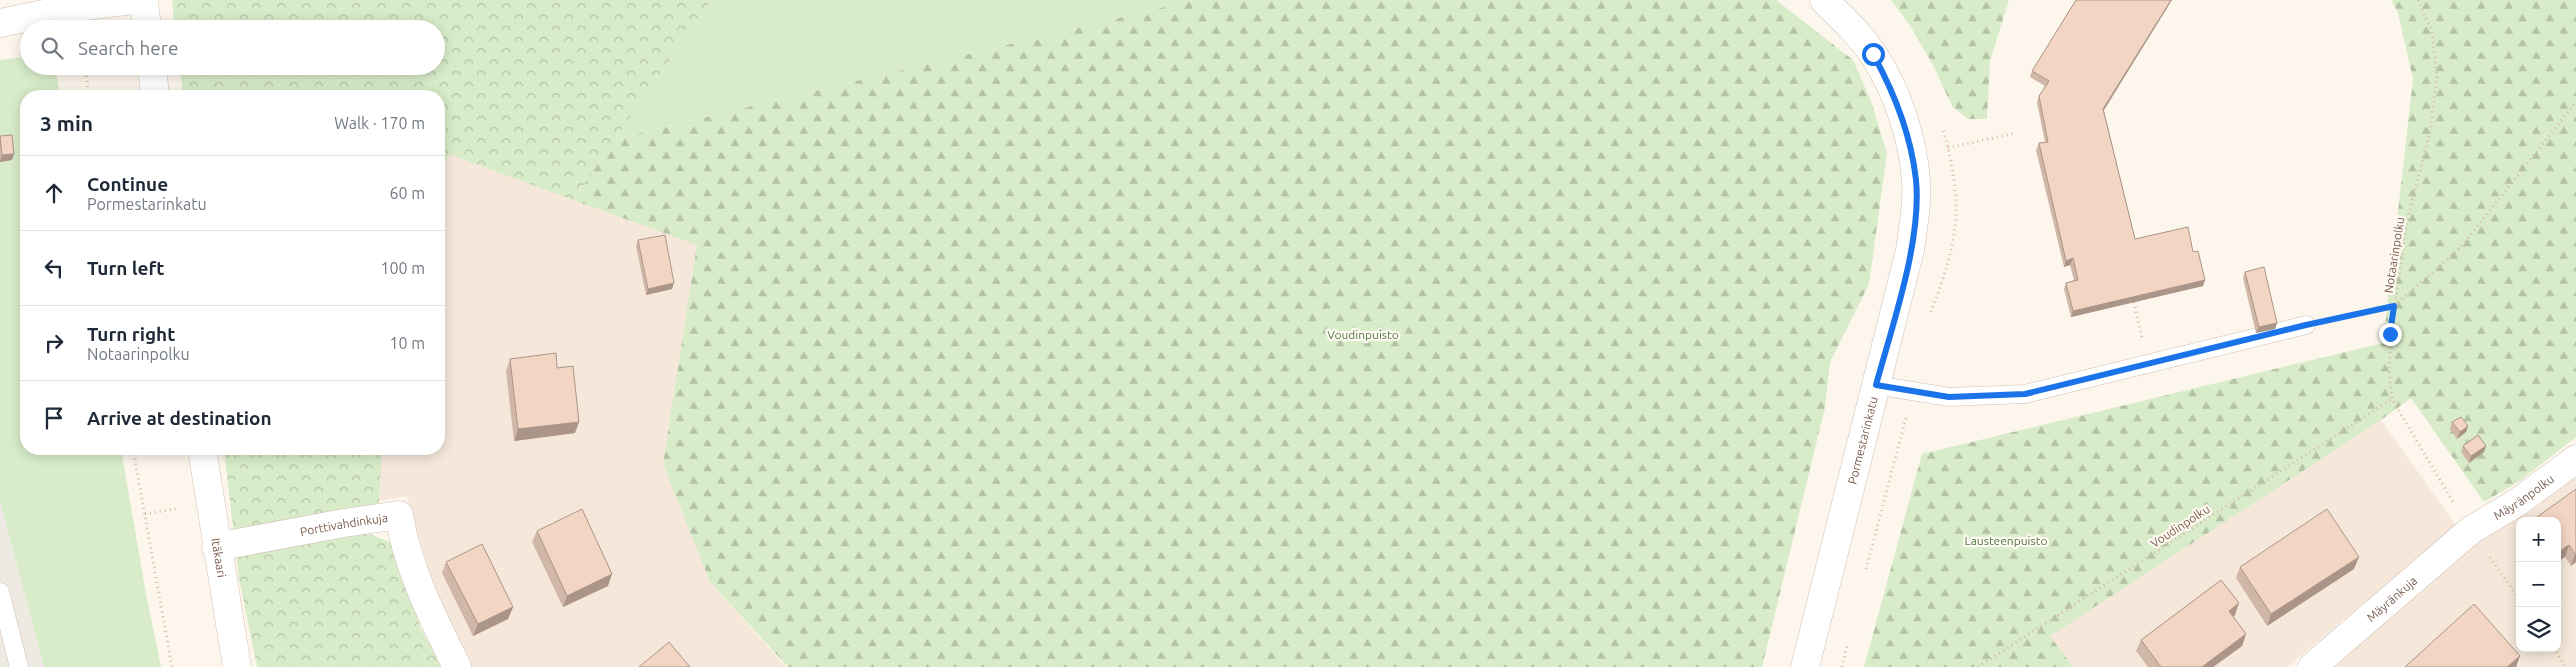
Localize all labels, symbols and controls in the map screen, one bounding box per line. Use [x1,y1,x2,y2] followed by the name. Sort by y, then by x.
[20,20,445,75] search box
[38,34,66,62] icon: search
[78,37,178,59] text: Search here
[1862,43,1885,66] route start
[40,111,93,135] text: 3 min
[334,114,425,132] text: Walk · 170 m
[87,173,168,195] text: Continue
[40,179,68,207] icon: ahead
[389,184,425,202] text: 60 m
[87,195,207,213] text: Pormestarinkatu
[2382,216,2406,294] street label: Notaarinpolku
[40,254,68,282] icon: left
[87,257,165,279] text: Turn left
[380,259,425,277] text: 100 m
[87,323,175,345] text: Turn right
[2379,323,2402,346] route end
[1327,328,1399,341] park label: Voudinpuisto
[40,329,68,357] icon: right
[389,334,425,352] text: 10 m
[87,345,190,363] text: Notaarinpolku
[1845,395,1879,485] street label: Pormestarinkatu
[40,404,68,432] icon: arrive
[87,407,272,429] text: Arrive at destination
[2491,471,2556,522] street label: Mäyränpolku
[2148,502,2212,550] street label: Voudinpolku
[299,510,389,538] street label: Porttivahdinkuja
[2516,517,2561,652] map controls
[2516,517,2561,562] button: +
[1965,534,2047,547] park label: Lausteenpuisto
[210,537,229,578] street label: Itäkaari
[2516,562,2561,607] button: −
[2364,573,2419,624] street label: Mäyränkuja
[2516,607,2561,652] button: layers

